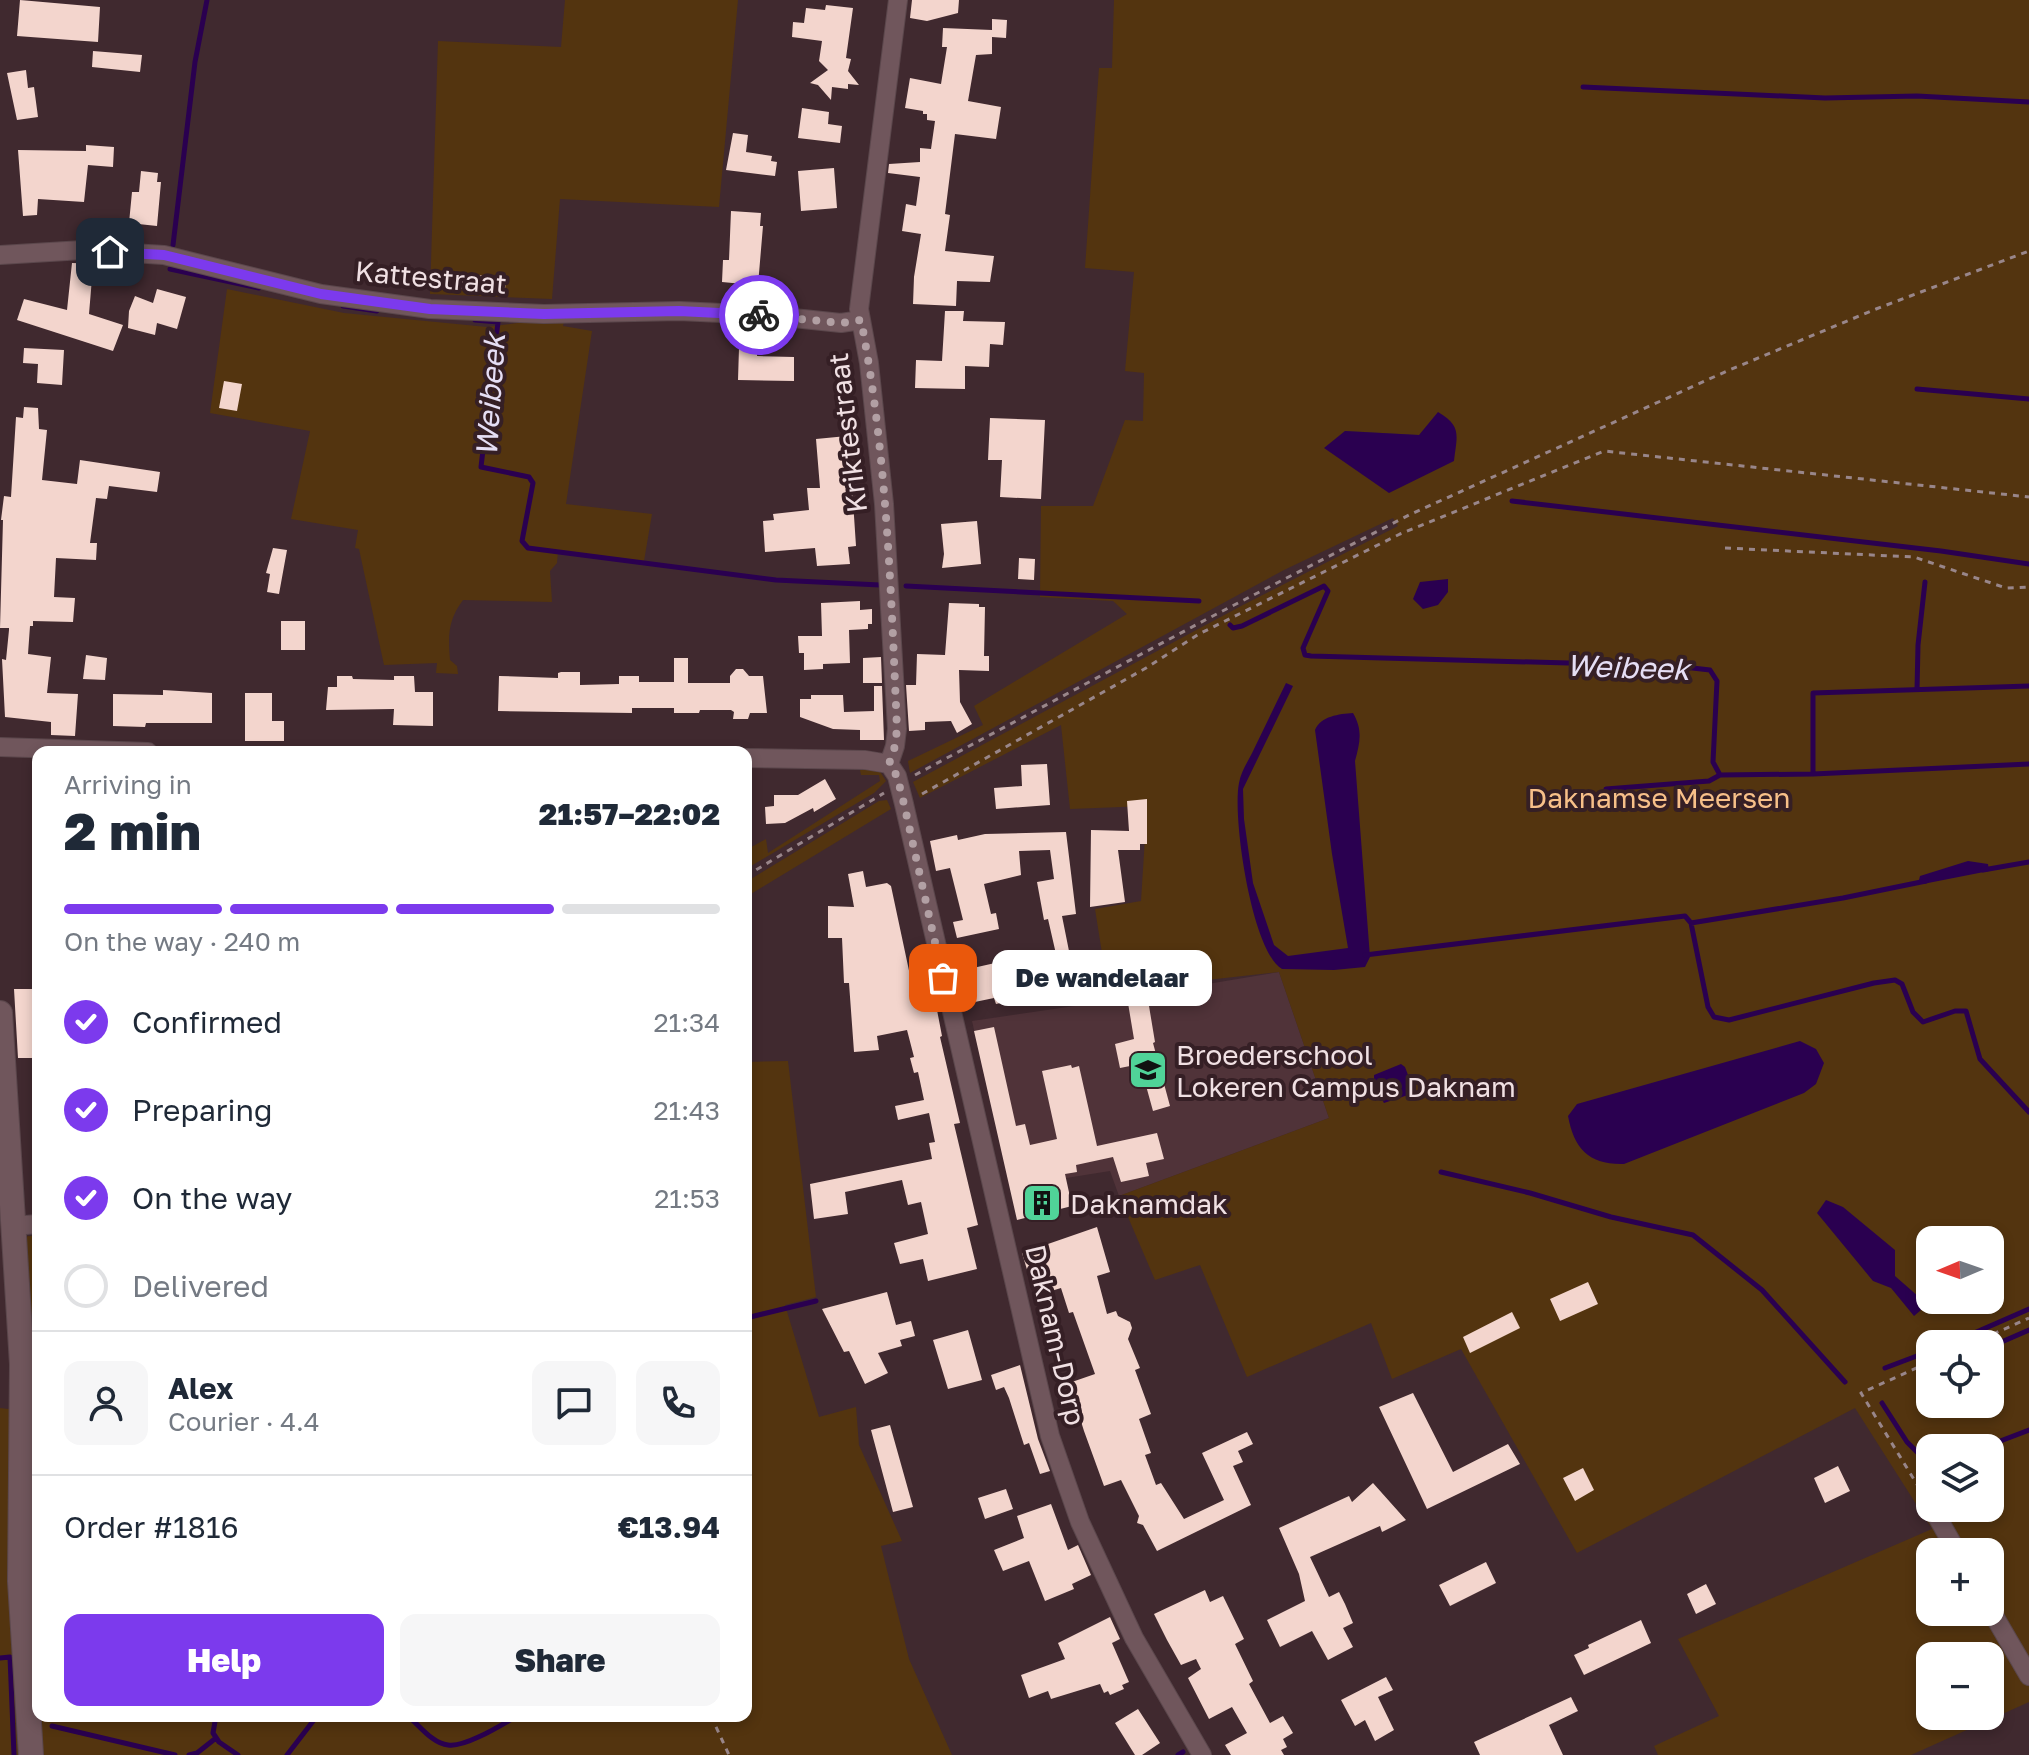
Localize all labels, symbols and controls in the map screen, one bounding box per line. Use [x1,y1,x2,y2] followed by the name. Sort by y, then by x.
[76,218,144,286] pin
[88,230,132,274] icon: home
[354,254,508,300] street label: Kattestraat
[719,275,799,355] courier
[737,293,781,337] icon: bike
[468,329,512,458] water label: Weibeek
[821,351,873,515] street label: Kriktestraat
[1566,647,1693,687] water label: Weibeek
[64,769,192,800] text: Arriving in
[1528,781,1790,814] park label: Daknamse Meersen
[539,796,720,832] text: 21:57–22:02
[64,799,201,861] text: 2 min
[64,926,300,957] text: On the way · 240 m
[909,944,977,1012] pin
[991,950,1211,1006] callout: De wandelaar
[921,956,965,1000] icon: bag
[1015,962,1189,993] text: De wandelaar
[64,1000,108,1044] icon: check
[132,1004,282,1040] text: Confirmed
[653,1007,720,1038] text: 21:34
[1176,1038,1516,1103] place label: Broederschool Lokeren Campus Daknam
[1127,1049,1169,1091] school or university icon: Broederschool Lokeren Campus Daknam
[64,1088,108,1132] icon: check
[132,1092,273,1128] text: Preparing
[653,1095,720,1126] text: 21:43
[64,1176,108,1220] icon: check
[132,1180,292,1216] text: On the way
[1021,1182,1063,1224] building icon: Daknamdak
[654,1183,720,1214] text: 21:53
[1070,1187,1228,1220] place label: Daknamdak
[1916,1226,2004,1314] north arrow
[1916,1226,2004,1730] map controls
[1019,1242,1093,1428] street label: Daknam-Dorp
[132,1268,269,1304] text: Delivered
[1916,1330,2004,1418] button: locate
[64,1361,148,1445] button: person
[532,1361,616,1445] button: chat
[636,1361,720,1445] button: phone
[168,1370,233,1406] text: Alex
[168,1406,320,1437] text: Courier · 4.4
[1916,1434,2004,1522] button: layers
[64,1509,239,1545] text: Order #1816
[618,1509,720,1545] text: €13.94
[1916,1538,2004,1626] button: +
[64,1614,384,1706] button: Help
[400,1614,720,1706] button: Share
[1916,1642,2004,1730] button: −

